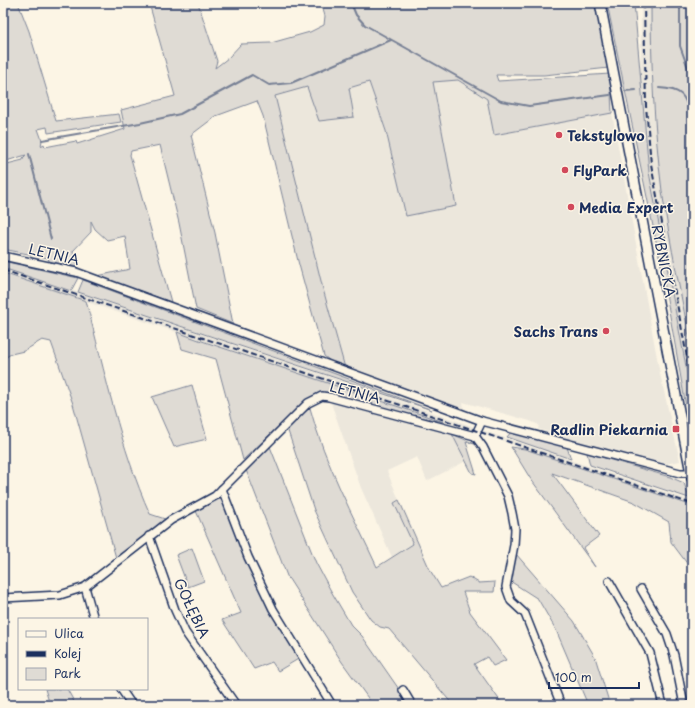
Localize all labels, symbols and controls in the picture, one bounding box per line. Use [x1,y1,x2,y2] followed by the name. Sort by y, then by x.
[567,125,645,146] place label: Tekstylowo
[554,130,564,140] marker: Tekstylowo
[573,160,628,181] place label: FlyPark
[560,165,570,175] marker: FlyPark
[579,197,674,218] place label: Media Expert
[566,202,576,212] marker: Media Expert
[647,223,681,300] street label: RYBNICKA
[27,238,82,270] street label: LETNIA
[514,321,598,342] place label: Sachs Trans
[601,326,611,336] marker: Sachs Trans
[327,376,383,408] street label: LETNIA
[550,419,669,440] place label: Radlin Piekarnia
[671,424,681,434] marker: Radlin Piekarnia
[169,574,215,642] street label: GOŁĘBIA
[18,618,148,690] legend
[54,624,84,642] text: Ulica
[54,644,81,662] text: Kolej
[54,664,81,682] text: Park
[549,664,639,690] scale bar
[555,668,592,686] text: 100 m

